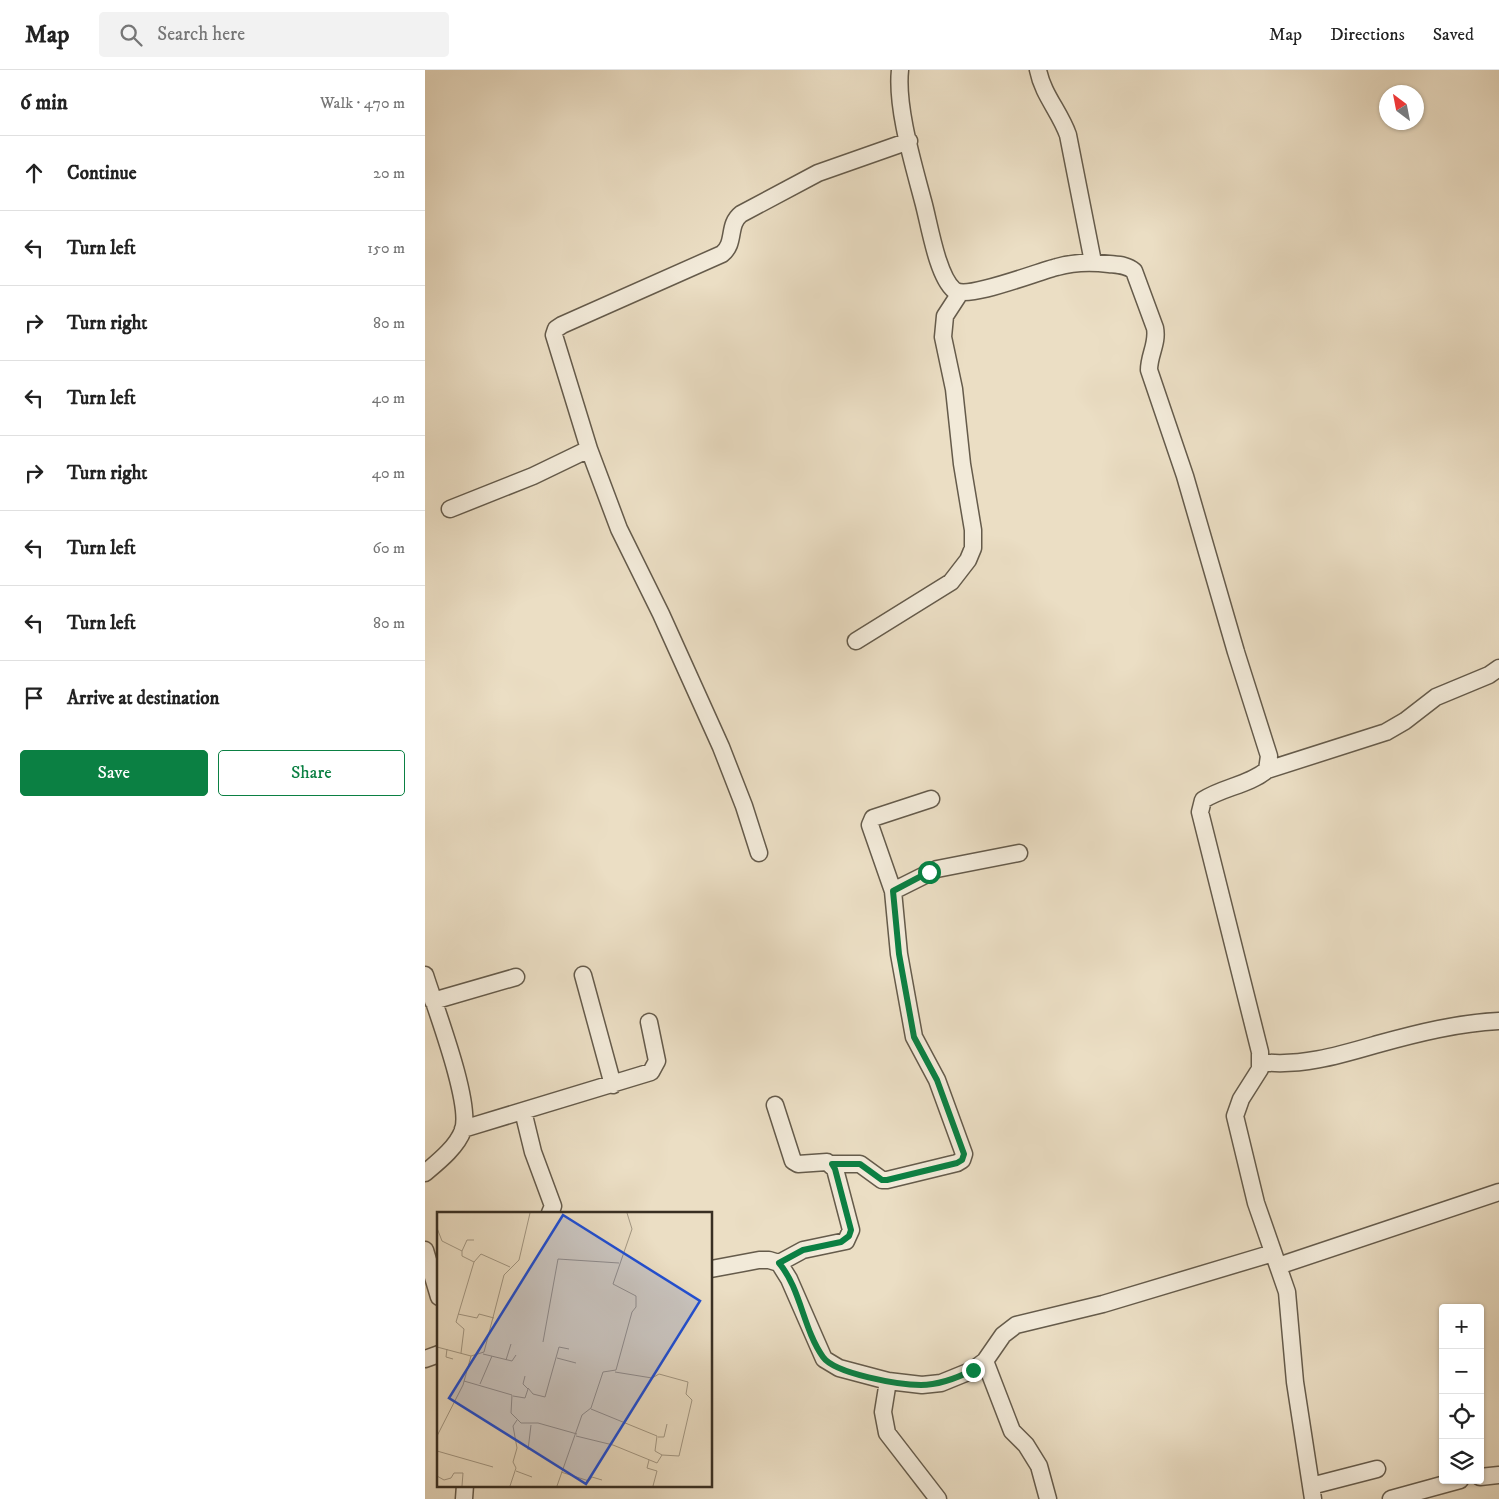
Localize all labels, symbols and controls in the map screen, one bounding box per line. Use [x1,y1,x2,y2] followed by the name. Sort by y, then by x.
[99,12,449,57] search box
[25,20,69,50] text: Map
[117,21,145,49] icon: search
[157,23,245,46] text: Search here
[1269,24,1302,46] text: Map
[1330,24,1405,46] text: Directions
[1433,24,1474,46] text: Saved
[1379,85,1424,130] north arrow
[20,90,68,116] text: 6 min
[320,93,405,113] text: Walk · 470 m
[20,159,48,187] icon: ahead
[67,162,137,185] text: Continue
[373,163,405,183] text: 20 m
[20,234,48,262] icon: left
[67,237,136,260] text: Turn left
[367,238,405,258] text: 150 m
[20,309,48,337] icon: right
[67,312,147,335] text: Turn right
[373,313,405,333] text: 80 m
[20,384,48,412] icon: left
[67,387,136,410] text: Turn left
[372,388,405,408] text: 40 m
[20,459,48,487] icon: right
[67,462,147,485] text: Turn right
[372,463,405,483] text: 40 m
[20,534,48,562] icon: left
[67,537,136,560] text: Turn left
[373,538,405,558] text: 60 m
[20,609,48,637] icon: left
[67,612,136,635] text: Turn left
[373,613,405,633] text: 80 m
[20,684,48,712] icon: arrive
[67,687,219,710] text: Arrive at destination
[20,750,208,796] button: Save
[218,750,405,796] button: Share
[918,861,941,884] route start
[437,1212,713,1486] inset map
[1439,1304,1484,1484] map controls
[1439,1304,1484,1349] button: +
[1439,1349,1484,1394] button: −
[962,1359,985,1382] route end
[1439,1394,1484,1439] button: locate
[1439,1439,1484,1484] button: layers

